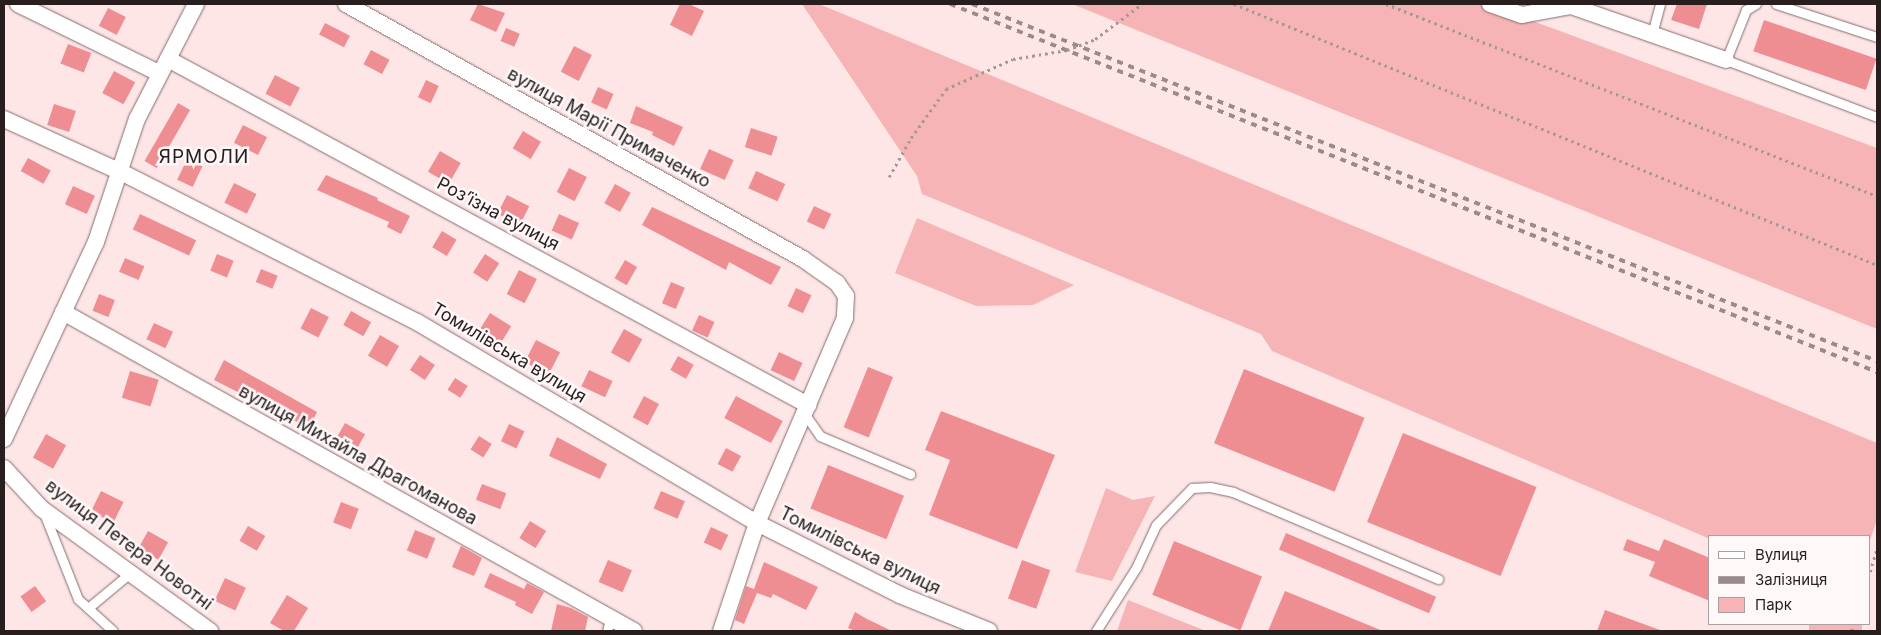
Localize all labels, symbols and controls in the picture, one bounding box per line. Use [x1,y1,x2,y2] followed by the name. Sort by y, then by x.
[504,63,714,193] street label: вулиця Марії Примаченко
[158,146,250,168] district label: ЯРМОЛИ
[433,173,563,255] street label: Розʼїзна вулиця
[428,298,590,408] street label: Томилівська вулиця
[235,380,481,530] street label: вулиця Михайла Драгоманова
[41,475,217,615] street label: вулиця Петера Новотні
[776,503,944,599] street label: Томилівська вулиця
[1708,535,1871,625] legend
[1755,545,1807,564] text: Вулиця
[1755,570,1827,589] text: Залізниця
[1755,595,1792,614] text: Парк

